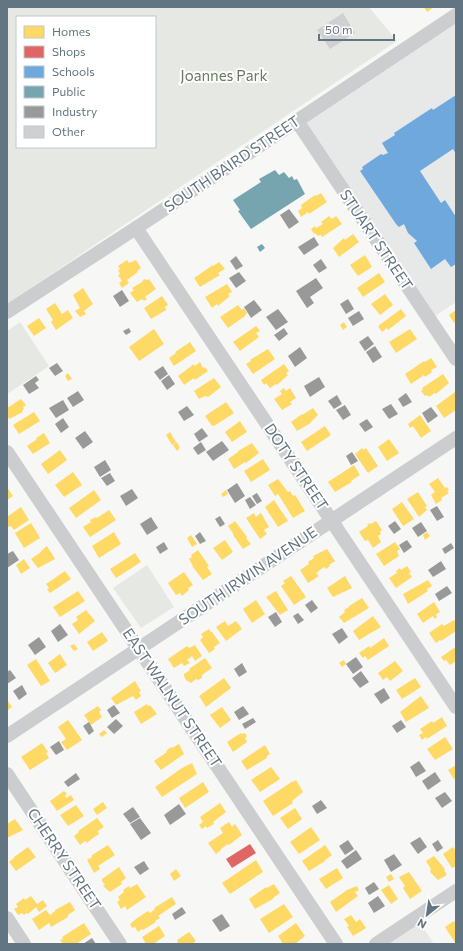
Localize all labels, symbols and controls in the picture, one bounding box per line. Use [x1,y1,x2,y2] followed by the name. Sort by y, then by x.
[16,16,156,148] legend
[319,16,394,42] scale bar
[325,22,353,36] text: 50 m
[52,24,90,38] text: Homes
[52,44,86,58] text: Shops
[52,64,95,78] text: Schools
[180,66,268,84] park label: Joannes Park
[52,84,85,98] text: Public
[52,104,97,118] text: Industry
[160,111,303,215] street label: SOUTH BAIRD STREET
[52,124,85,138] text: Other
[337,186,417,293] street label: STUART STREET
[261,420,333,514] street label: DOTY STREET
[175,522,320,628] street label: SOUTH IRWIN AVENUE
[120,624,226,771] street label: EAST WALNUT STREET
[24,804,106,913] street label: CHERRY STREET
[407,895,447,935] north arrow
[415,916,429,932] text: N

